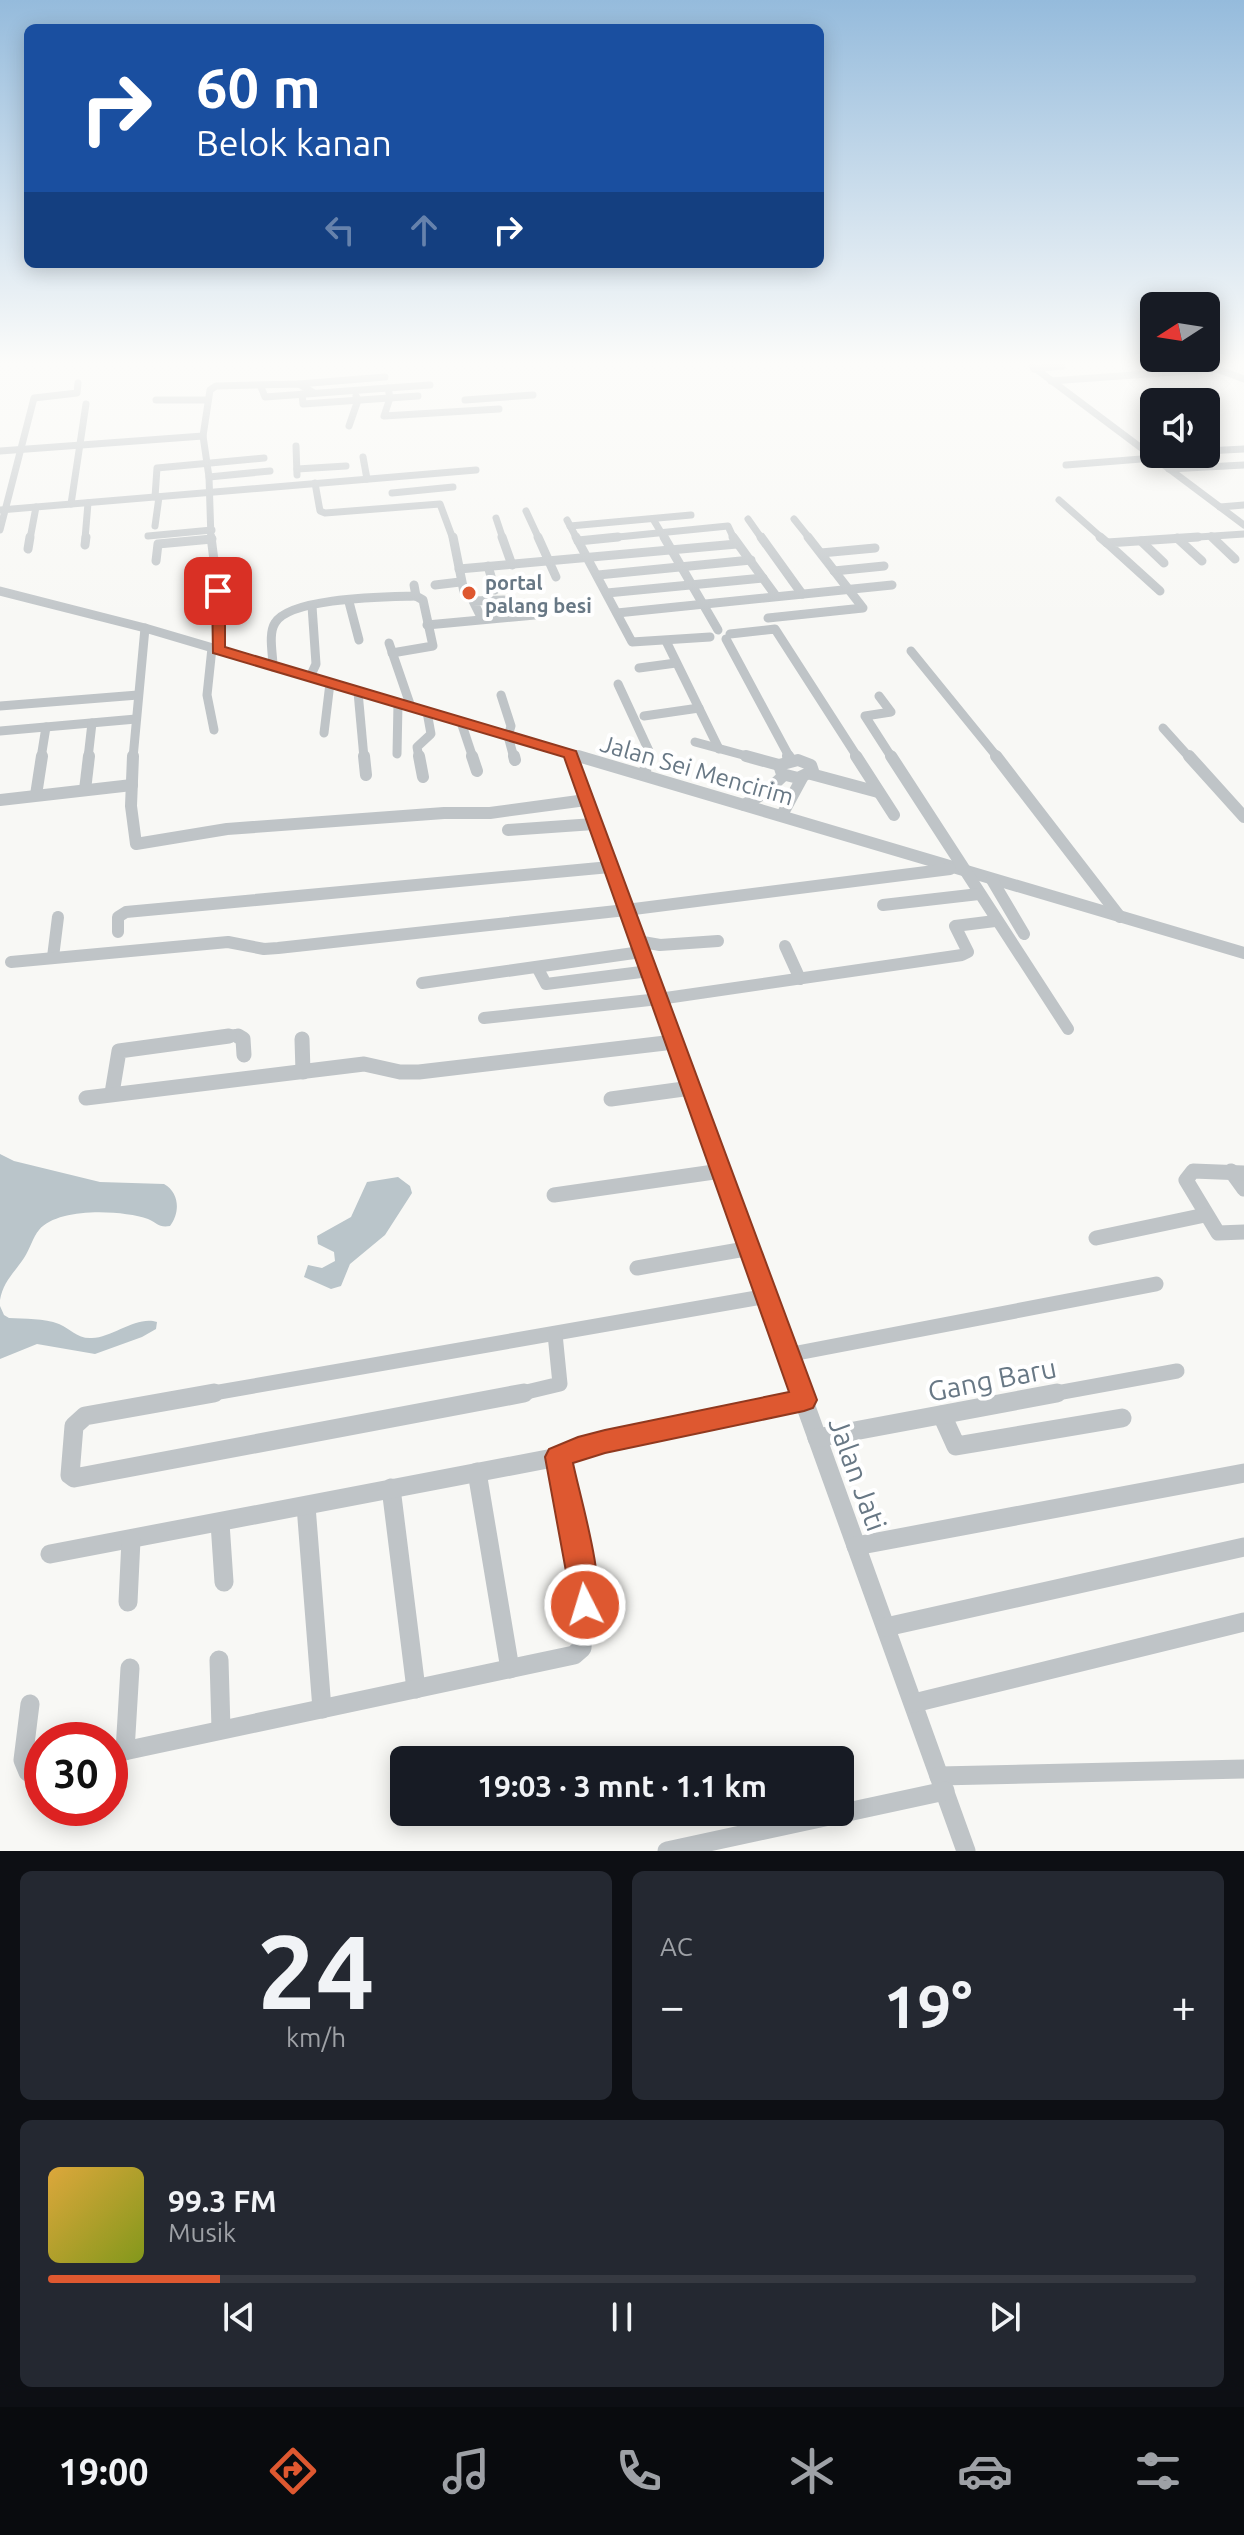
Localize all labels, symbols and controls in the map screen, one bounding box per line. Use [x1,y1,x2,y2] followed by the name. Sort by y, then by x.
[64,56,168,160] icon: right
[196,56,321,119] text: 60 m
[196,122,392,163] text: Belok kanan
[318,208,362,252] icon: left
[402,208,446,252] icon: ahead
[486,208,530,252] icon: right
[1140,292,1220,372] north arrow
[1140,292,1220,468] map controls
[1140,388,1220,468] button: sound
[184,557,252,625] pin
[196,569,240,613] icon: arrive
[485,571,592,617] place label: portal palang besi
[460,584,478,602] marker: portal palang besi
[597,730,797,810] street label: Jalan Sei Mencirim
[925,1351,1059,1407] street label: Gang Baru
[823,1413,893,1535] street label: Jalan Jati
[543,1563,627,1647] position arrow
[24,1722,128,1826] speed limit sign: 30
[477,1769,767,1803] text: 19:03 · 3 mnt · 1.1 km
[257,1912,375,2029] text: 24
[660,1932,693,1961] text: AC
[884,1972,972,2039] text: 19°
[660,1981,685,2030] text: −
[1171,1981,1196,2030] text: +
[286,2023,346,2052] text: km/h
[168,2184,277,2218] text: 99.3 FM
[168,2218,236,2247] text: Musik
[217,2295,261,2339] icon: previous
[600,2295,644,2339] icon: pause
[983,2295,1027,2339] icon: next
[265,2443,321,2499] icon: directions
[438,2443,494,2499] icon: music
[611,2443,667,2499] icon: phone
[784,2443,840,2499] icon: climate
[957,2443,1013,2499] icon: car
[1130,2443,1186,2499] icon: filters
[58,2451,149,2492] text: 19:00

